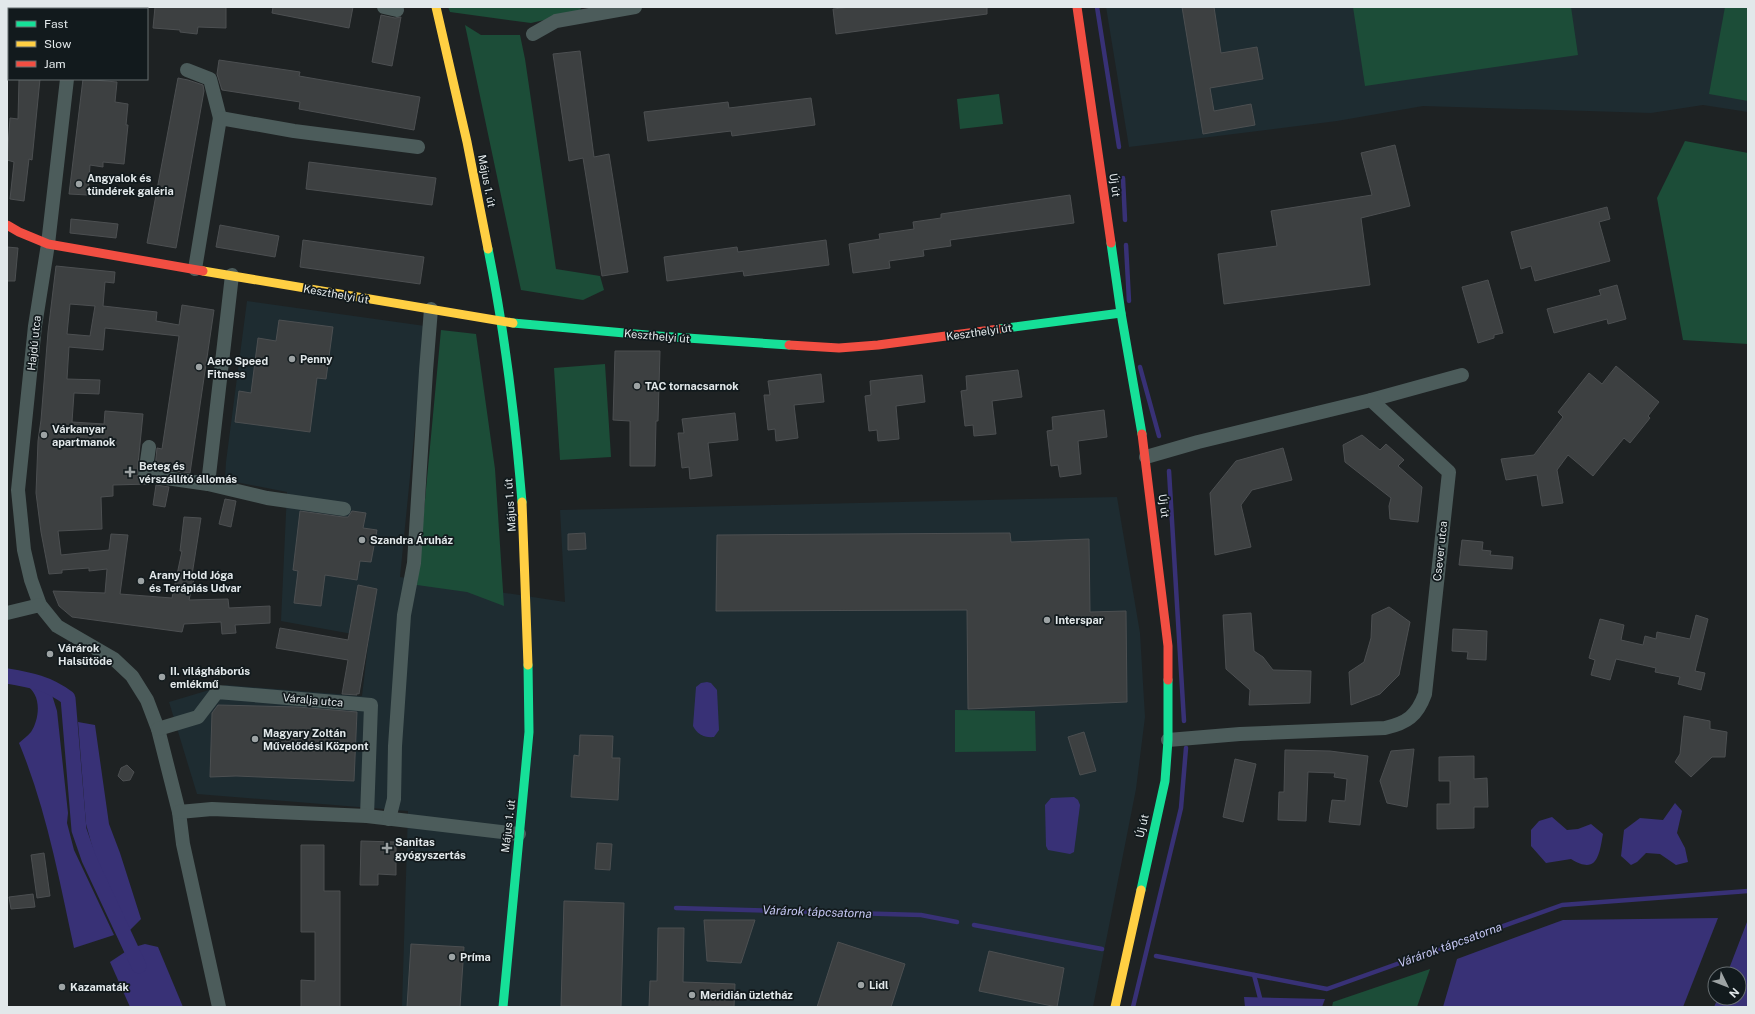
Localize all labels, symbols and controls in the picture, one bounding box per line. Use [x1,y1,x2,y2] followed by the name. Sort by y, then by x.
[8,8,148,80] legend
[44,17,69,31] text: Fast
[44,37,72,51] text: Slow
[44,57,66,71] text: Jam
[476,154,498,208] street label: Május 1. út
[87,172,174,197] place label: Angyalok és tündérek galéria
[1107,172,1124,198] street label: Új út
[74,179,84,189] marker: Angyalok és tündérek galéria
[302,282,370,306] street label: Keszthelyi út
[25,315,43,371] street label: Hajdú utca
[945,321,1013,343] street label: Keszthelyi út
[624,327,690,345] street label: Keszthelyi út
[300,353,333,365] place label: Penny
[287,354,297,364] marker: Penny
[207,355,268,380] place label: Aero Speed Fitness
[194,362,204,372] marker: Aero Speed Fitness
[645,380,739,392] place label: TAC tornacsarnok
[632,381,642,391] marker: TAC tornacsarnok
[52,423,116,448] place label: Várkanyar apartmanok
[39,430,49,440] marker: Várkanyar apartmanok
[139,460,237,485] place label: Beteg és vérszállító állomás
[124,466,136,478] marker: Beteg és vérszállító állomás
[502,478,518,532] street label: Május 1. út
[1157,493,1172,519] street label: Új út
[1431,520,1449,582] street label: Csever utca
[370,533,453,546] place label: Szandra Áruház
[357,535,367,545] marker: Szandra Áruház
[149,569,242,594] place label: Arany Hold Jóga és Terápiás Udvar
[136,576,146,586] marker: Arany Hold Jóga és Terápiás Udvar
[1055,614,1104,626] place label: Interspar
[1042,615,1052,625] marker: Interspar
[58,642,112,667] place label: Várárok Halsütöde
[45,649,55,659] marker: Várárok Halsütöde
[170,665,250,690] place label: II. világháborús emlékmű
[157,672,167,682] marker: II. világháborús emlékmű
[282,691,344,709] street label: Váralja utca
[263,727,369,752] place label: Magyary Zoltán Művelődési Központ
[250,734,260,744] marker: Magyary Zoltán Művelődési Központ
[499,799,517,853] street label: Május 1. út
[1132,813,1151,839] street label: Új út
[395,836,466,861] place label: Sanitas gyógyszertás
[382,843,392,853] marker: Sanitas gyógyszertás
[762,903,872,921] water label: Várárok tápcsatorna
[1396,920,1504,970] water label: Várárok tápcsatorna
[460,951,491,963] place label: Príma
[447,952,457,962] marker: Príma
[1707,966,1747,1006] north arrow
[869,979,889,991] place label: Lidl
[856,980,866,990] marker: Lidl
[70,981,129,993] place label: Kazamaták
[57,982,67,992] marker: Kazamaták
[1727,986,1742,1000] text: N
[700,989,793,1001] place label: Meridián üzletház
[687,990,697,1000] marker: Meridián üzletház

